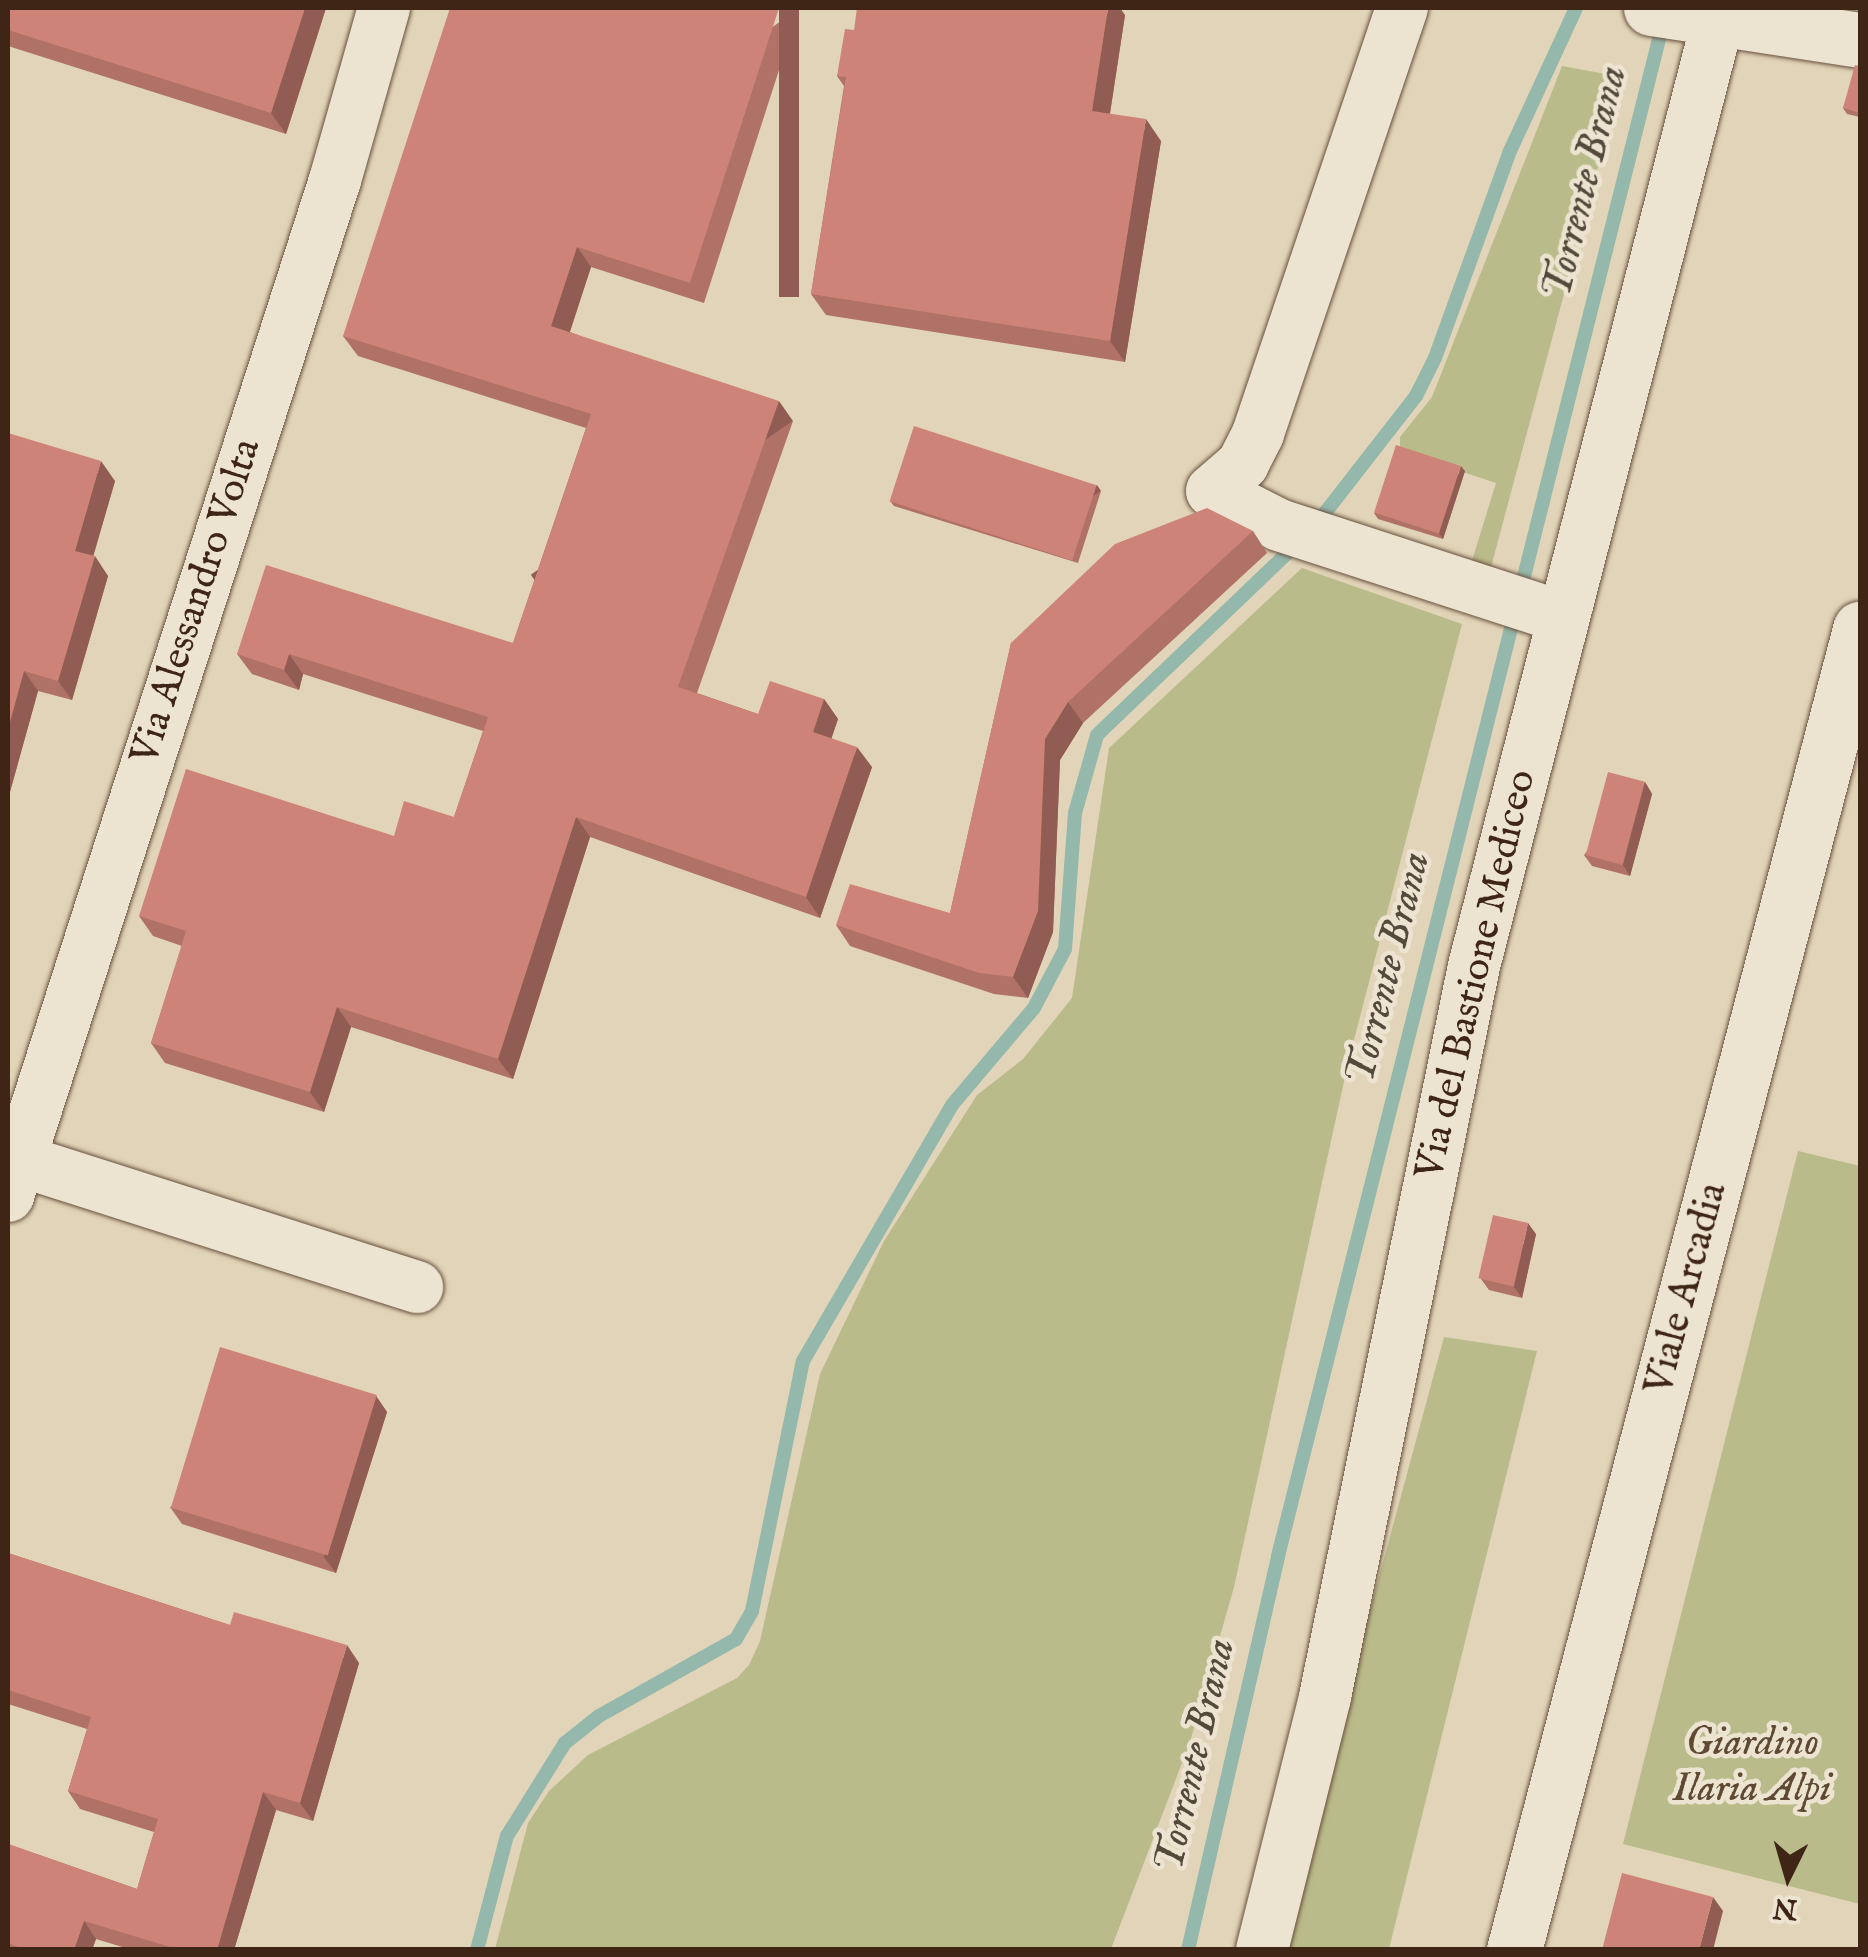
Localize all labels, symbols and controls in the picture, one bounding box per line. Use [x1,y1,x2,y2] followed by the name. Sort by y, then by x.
[1533,61,1639,305] water label: Torrente Brana
[122,433,272,771] street label: Via Alessandro Volta
[1407,766,1547,1184] street label: Via del Bastione Mediceo
[1336,847,1442,1091] water label: Torrente Brana
[1636,1178,1738,1400] street label: Viale Arcadia
[1145,1634,1247,1878] water label: Torrente Brana
[1673,1720,1831,1814] park label: Giardino Ilaria Alpi
[1738,1827,1838,1927] north arrow
[1772,1889,1799,1926] text: N

